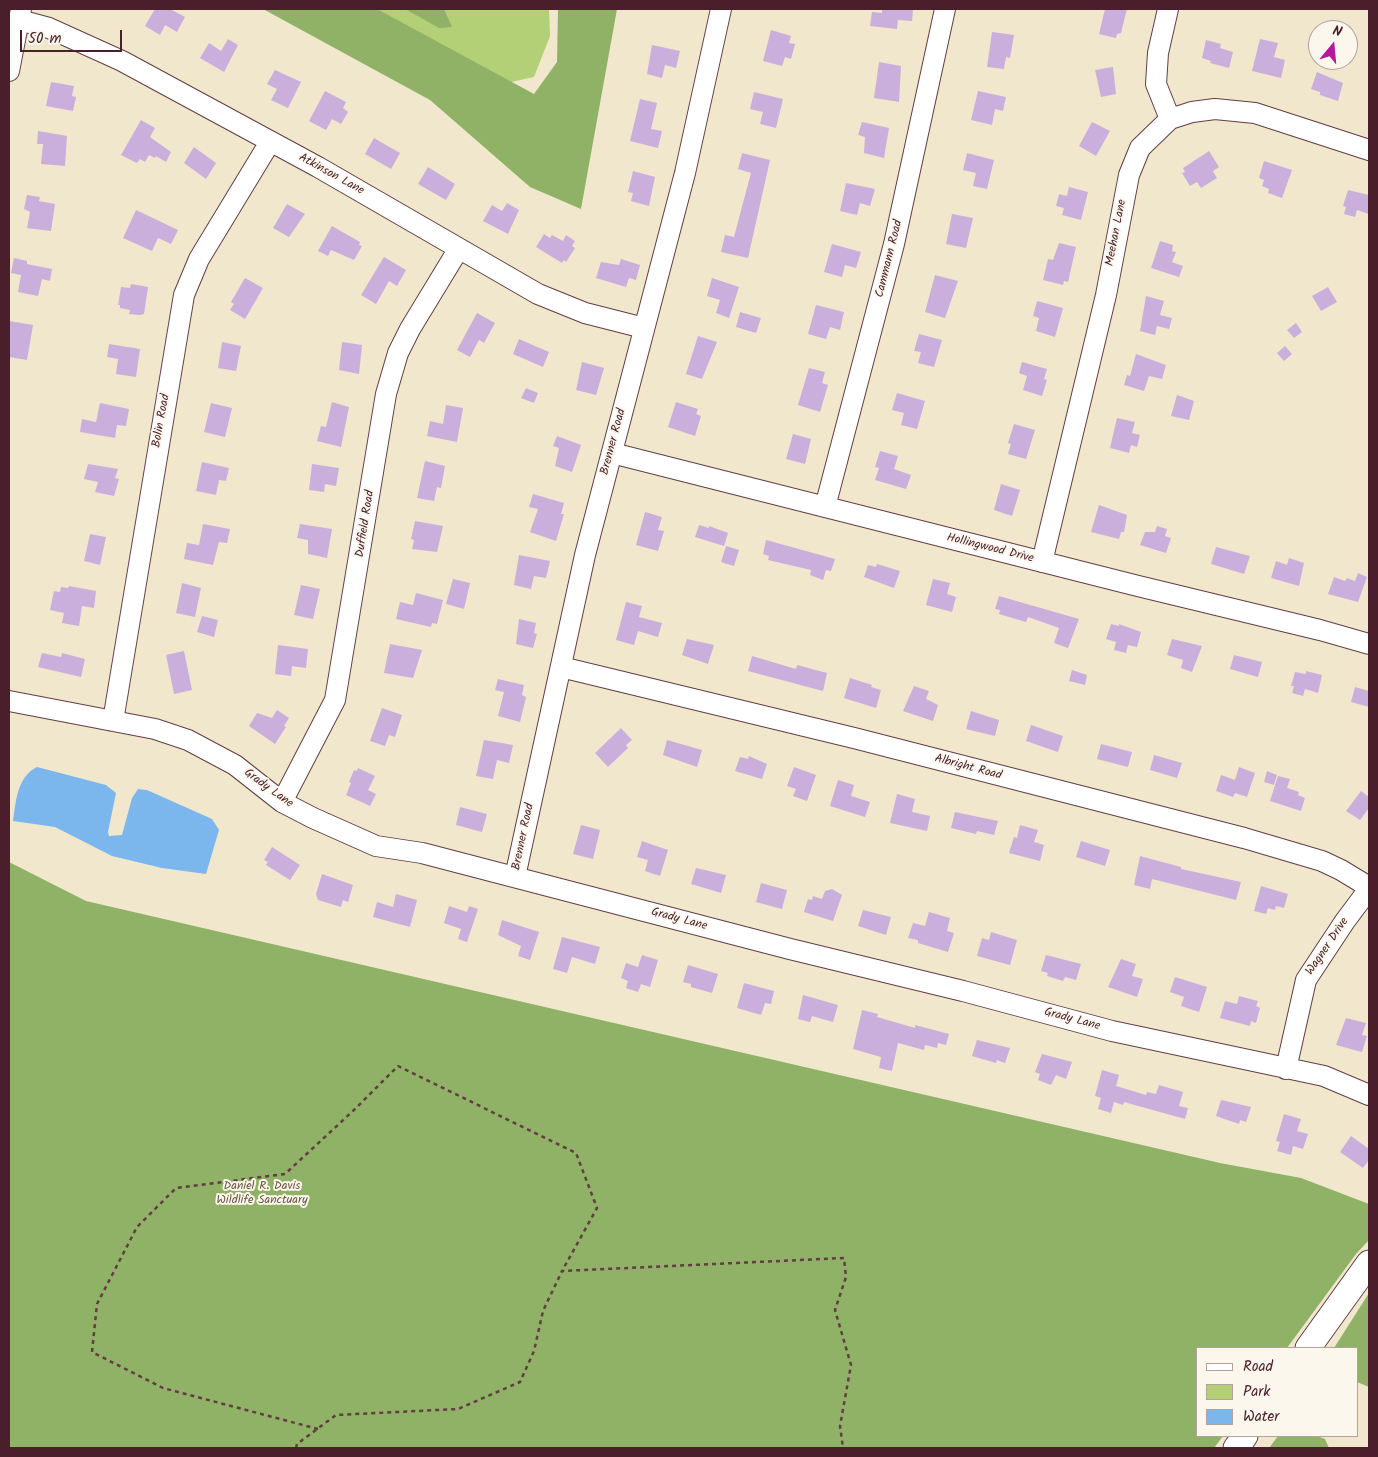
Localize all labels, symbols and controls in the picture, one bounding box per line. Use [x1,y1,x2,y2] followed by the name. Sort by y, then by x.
[22,20,125,52] scale bar
[1308,20,1358,70] north arrow
[1330,20,1345,43] text: N
[28,27,62,51] text: 50 m
[296,151,366,199] street label: Atkinson Lane
[1103,198,1131,268] street label: Meehan Lane
[873,219,907,299] street label: Cammann Road
[150,393,174,449] street label: Bolin Road
[598,407,630,477] street label: Brenner Road
[354,490,378,558] street label: Duffield Road
[945,531,1035,567] street label: Hollingwood Drive
[933,752,1003,784] street label: Albright Road
[241,766,295,812] street label: Grady Lane
[510,802,538,872] street label: Brenner Road
[649,906,709,934] street label: Grady Lane
[1303,915,1353,979] street label: Wagner Drive
[1042,1006,1102,1034] street label: Grady Lane
[216,1180,308,1208] park label: Daniel R. Davis Wildlife Sanctuary
[1196,1347,1358,1437] legend
[1243,1355,1273,1379] text: Road
[1243,1380,1270,1404] text: Park
[1243,1405,1279,1429] text: Water

